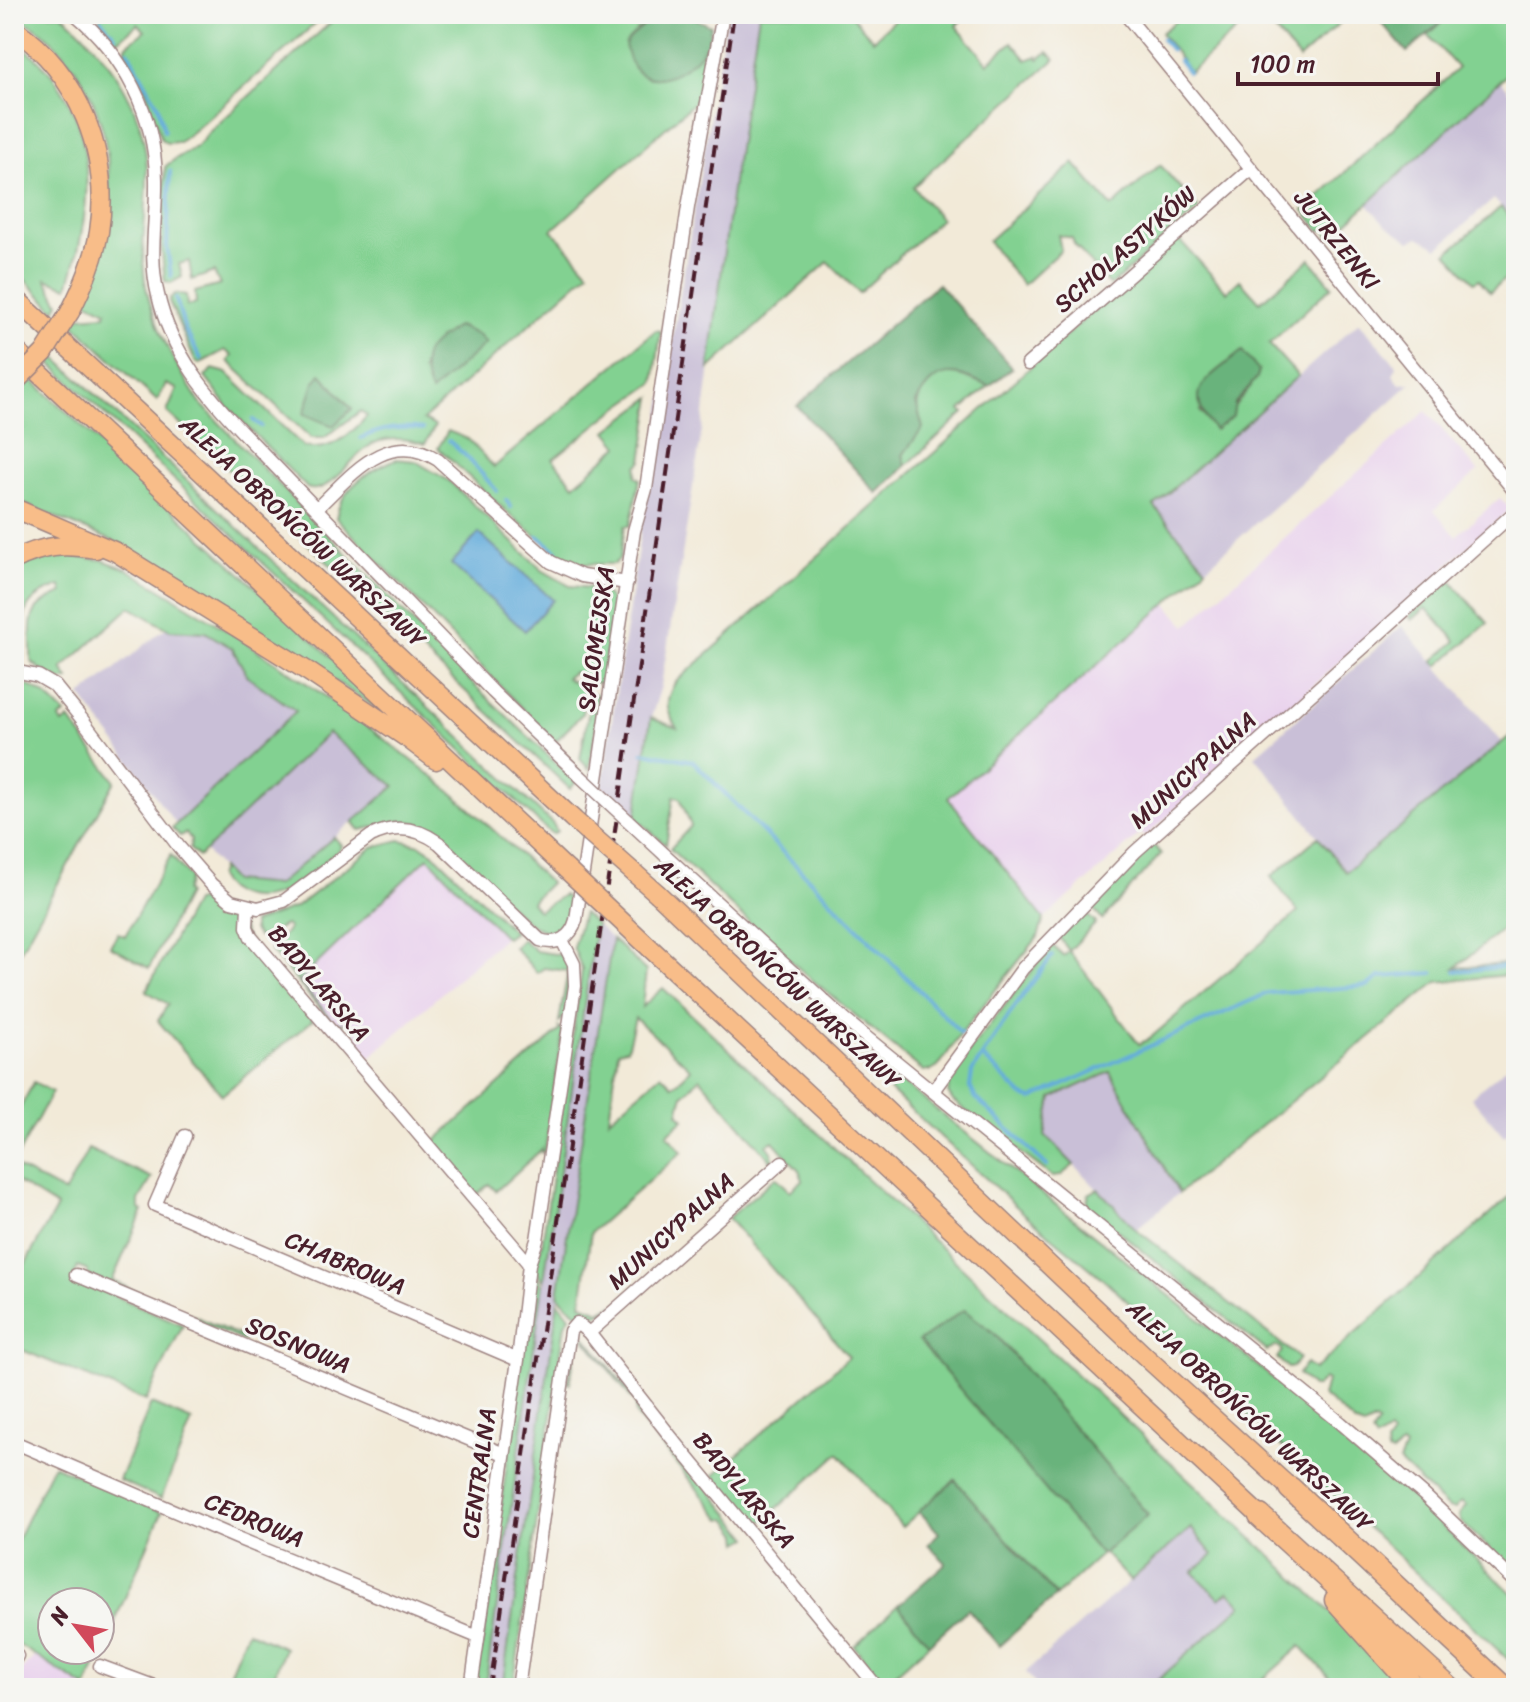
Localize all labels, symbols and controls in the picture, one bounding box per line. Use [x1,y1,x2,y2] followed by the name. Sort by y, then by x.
[1238,36,1438,86] scale bar
[1250,43,1315,85] text: 100 m
[1044,174,1206,324] street label: SCHOLASTYKÓW
[1282,179,1391,300] street label: JUTRZENKI
[168,404,437,659] street label: ALEJA OBROŃCÓW WARSZAWY
[565,563,627,715] street label: SALOMEJSKA
[1119,701,1267,839] street label: MUNICYPALNA
[643,845,912,1100] street label: ALEJA OBROŃCÓW WARSZAWY
[257,915,381,1051] street label: BADYLARSKA
[597,1162,745,1300] street label: MUNICYPALNA
[278,1219,412,1307] street label: CHABROWA
[1115,1288,1384,1543] street label: ALEJA OBROŃCÓW WARSZAWY
[239,1304,357,1386] street label: SOSNOWA
[449,1405,509,1541] street label: CENTRALNA
[682,1422,806,1558] street label: BADYLARSKA
[198,1480,310,1560] street label: CEDROWA
[36,1586,116,1666] north arrow
[38,1599,80,1633] text: N

